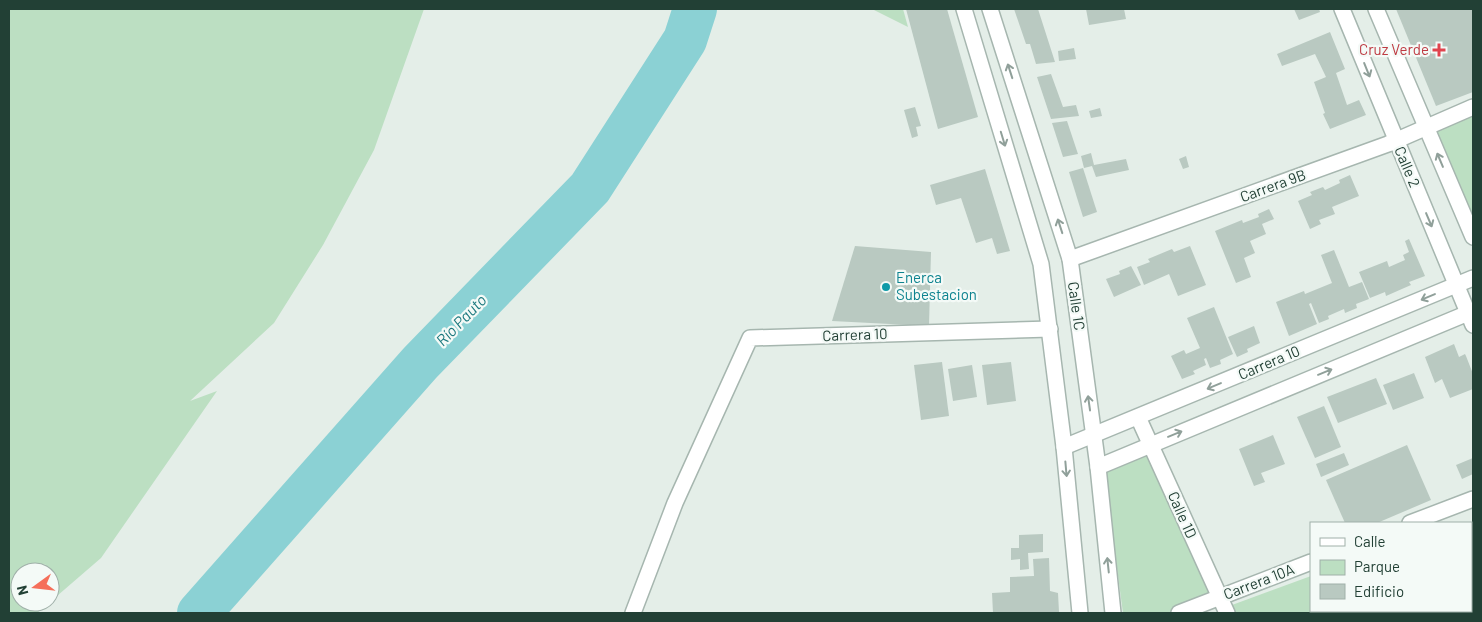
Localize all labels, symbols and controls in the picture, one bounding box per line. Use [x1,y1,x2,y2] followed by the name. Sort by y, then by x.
[1359,40,1429,58] place label: Cruz Verde
[1433,44,1445,56] marker: Cruz Verde
[1363,62,1372,77] one-way arrow
[1005,64,1015,80] one-way arrow
[999,131,1009,147] one-way arrow
[1391,143,1425,190] street label: Calle 2
[1435,153,1445,168] one-way arrow
[1237,165,1308,205] street label: Carrera 9B
[1425,212,1435,227] one-way arrow
[1055,219,1064,235] one-way arrow
[896,268,977,303] place label: Enerca Subestacion
[1065,280,1089,331] street label: Calle 1C
[880,281,892,293] marker: Enerca Subestacion
[432,290,490,349] water label: Río Pauto
[1421,292,1436,302] one-way arrow
[822,324,888,344] street label: Carrera 10
[1235,341,1302,383] street label: Carrera 10
[1317,367,1332,377] one-way arrow
[1207,381,1222,391] one-way arrow
[1084,396,1094,412] one-way arrow
[1167,429,1182,438] one-way arrow
[1061,460,1071,476] one-way arrow
[1165,489,1201,541] street label: Calle 1D
[1310,522,1472,612] legend
[1354,532,1386,550] text: Calle
[1103,557,1113,573] one-way arrow
[1354,557,1400,575] text: Parque
[1221,559,1297,603] street label: Carrera 10A
[10,562,60,612] north arrow
[1354,582,1404,600] text: Edificio
[13,584,31,597] text: N

